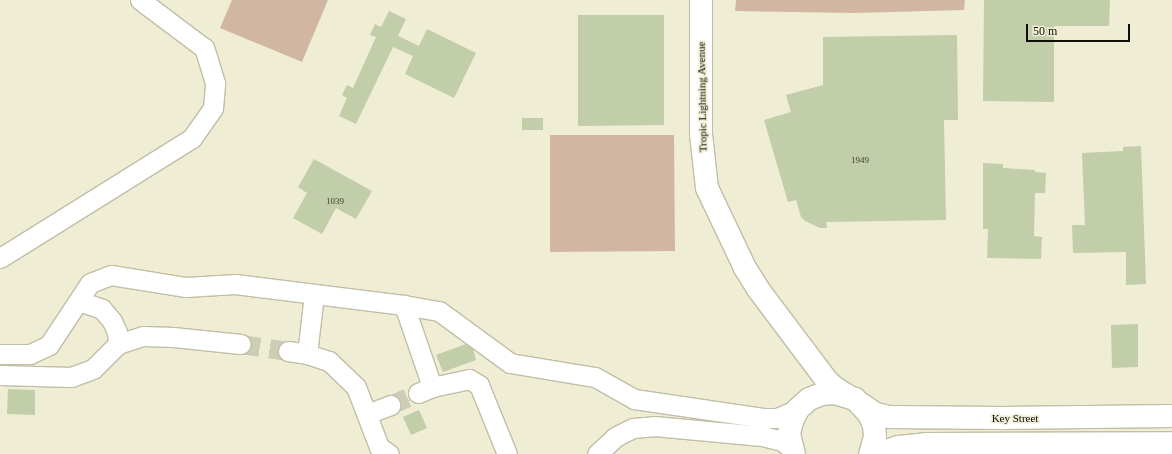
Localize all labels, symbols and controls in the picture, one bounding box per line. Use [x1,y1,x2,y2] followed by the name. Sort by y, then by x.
[1028,16,1132,42] scale bar
[1033,24,1057,38] text: 50 m
[694,35,710,159] street label: Tropic Lightning Avenue
[850,155,870,165] house number: 1949
[325,196,345,206] house number: 1039
[989,411,1041,425] street label: Key Street

